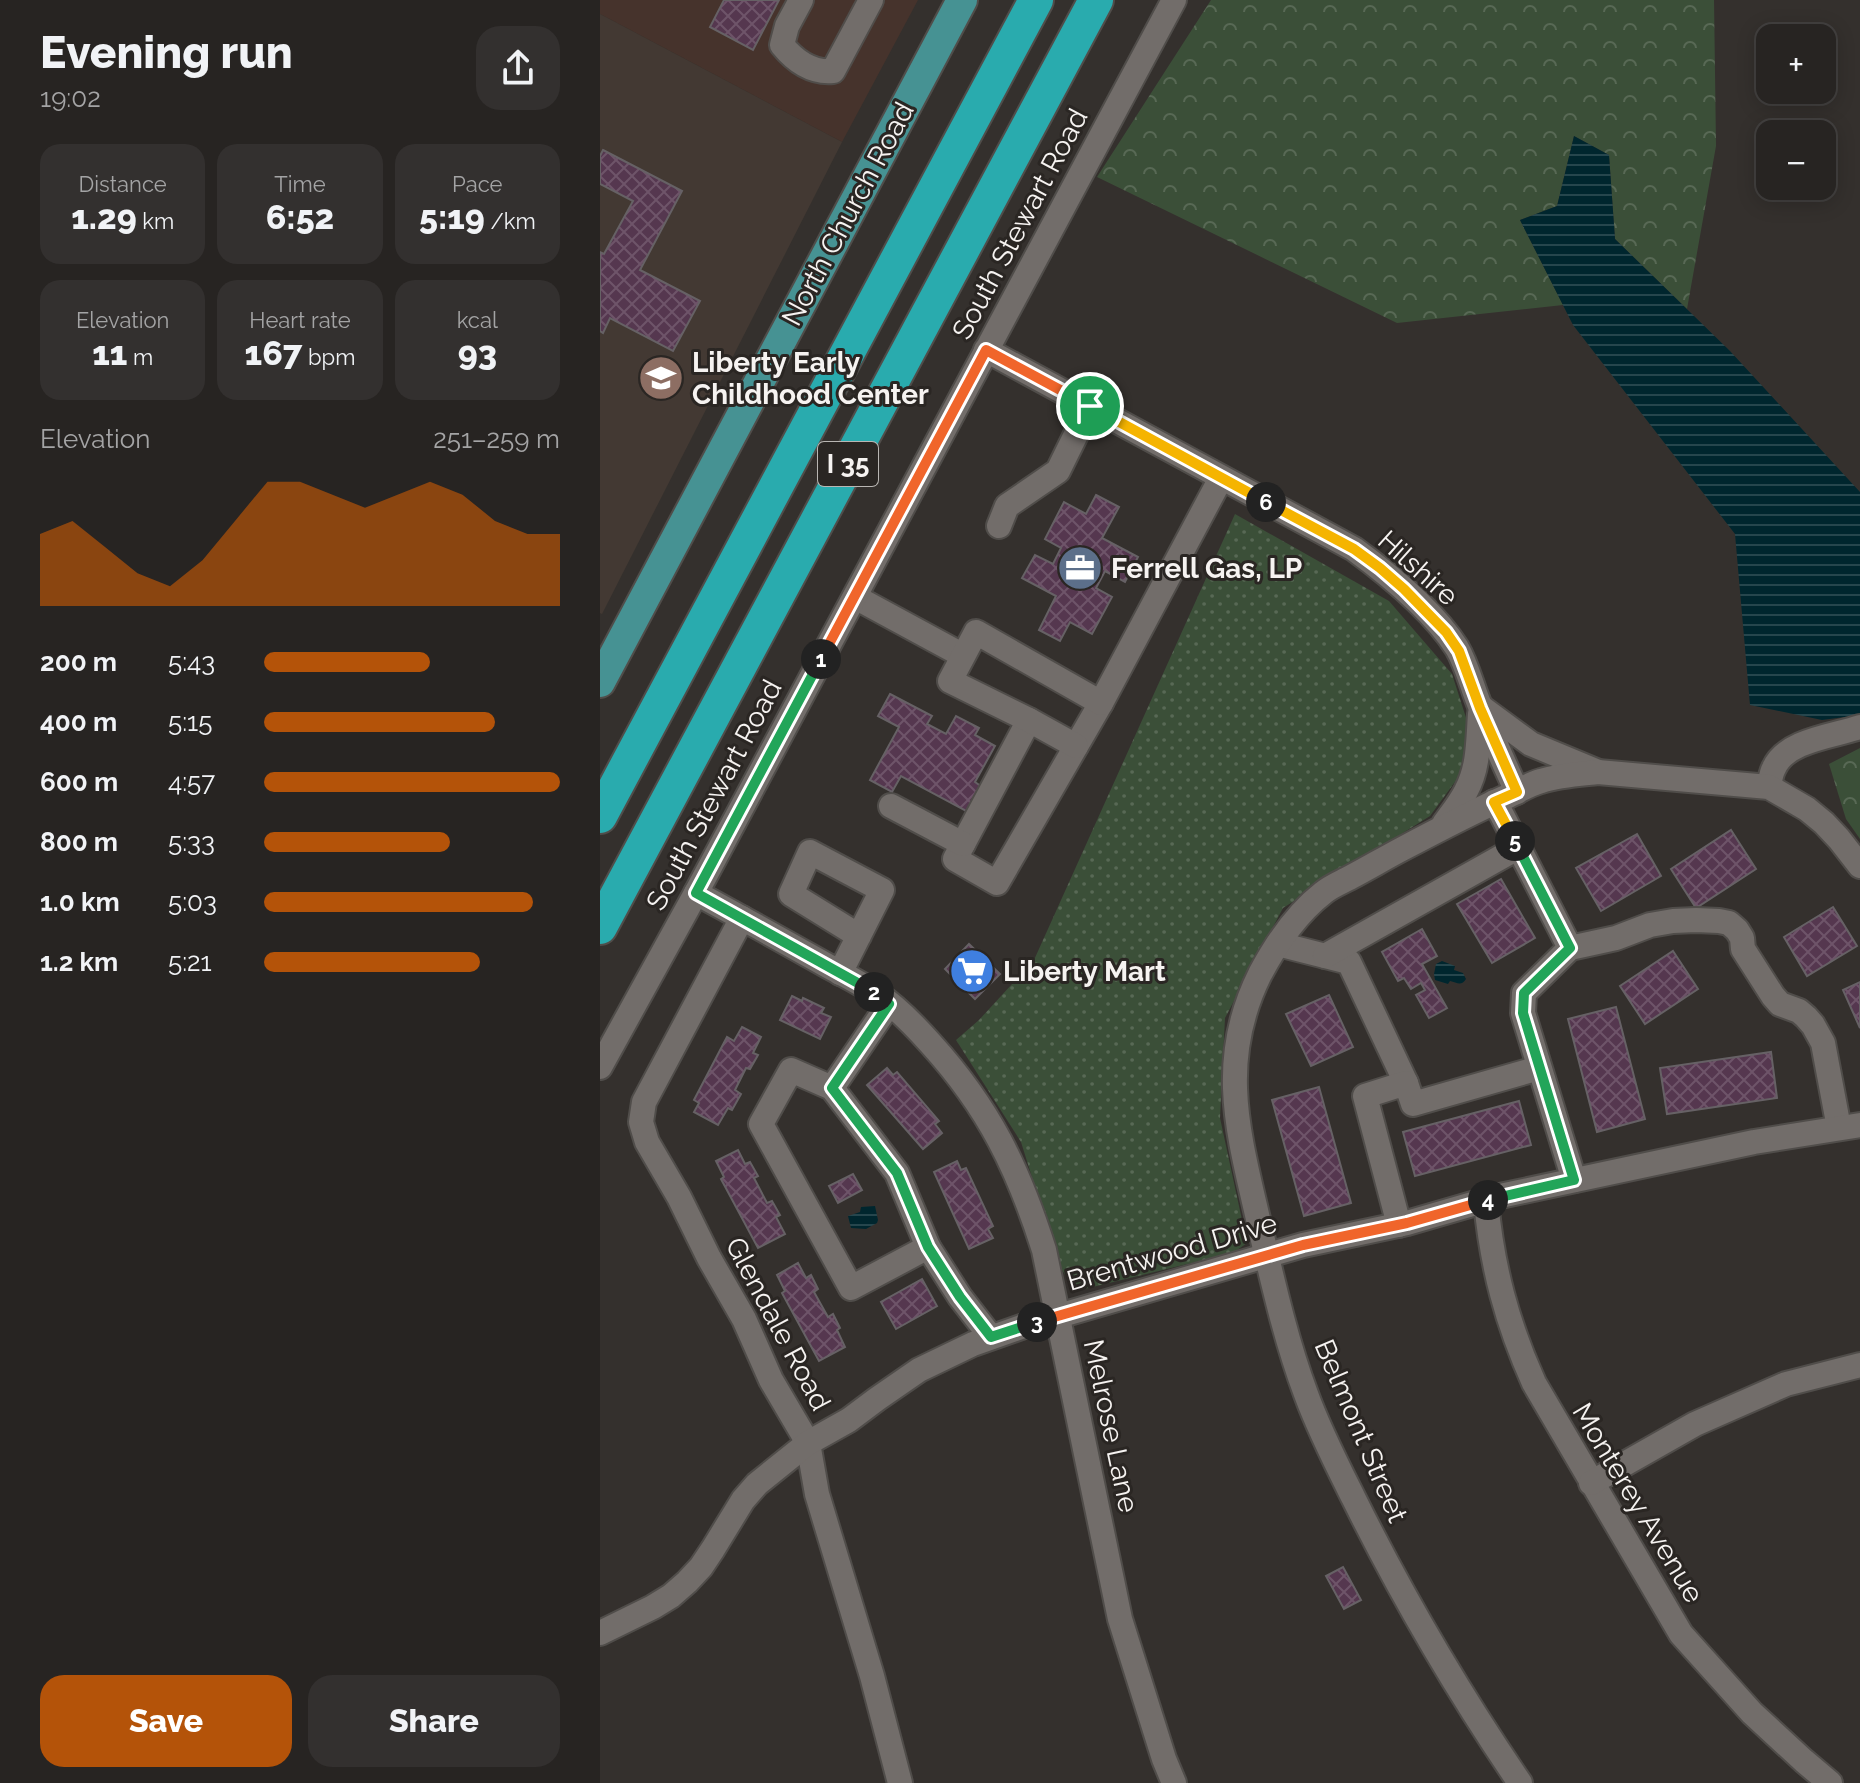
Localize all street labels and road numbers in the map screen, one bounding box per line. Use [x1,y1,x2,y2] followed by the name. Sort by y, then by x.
[775,97,921,331] street label: North Church Road
[945,103,1095,345] street label: South Stewart Road
[818,442,878,486] road number: I 35
[1371,524,1465,612] street label: Hilshire
[639,674,789,916] street label: South Stewart Road
[1063,1206,1281,1298] street label: Brentwood Drive
[718,1232,838,1416] street label: Glendale Road
[1308,1335,1415,1528] street label: Belmont Street
[1077,1337,1145,1515] street label: Melrose Lane
[1565,1397,1711,1609] street label: Monterey Avenue

